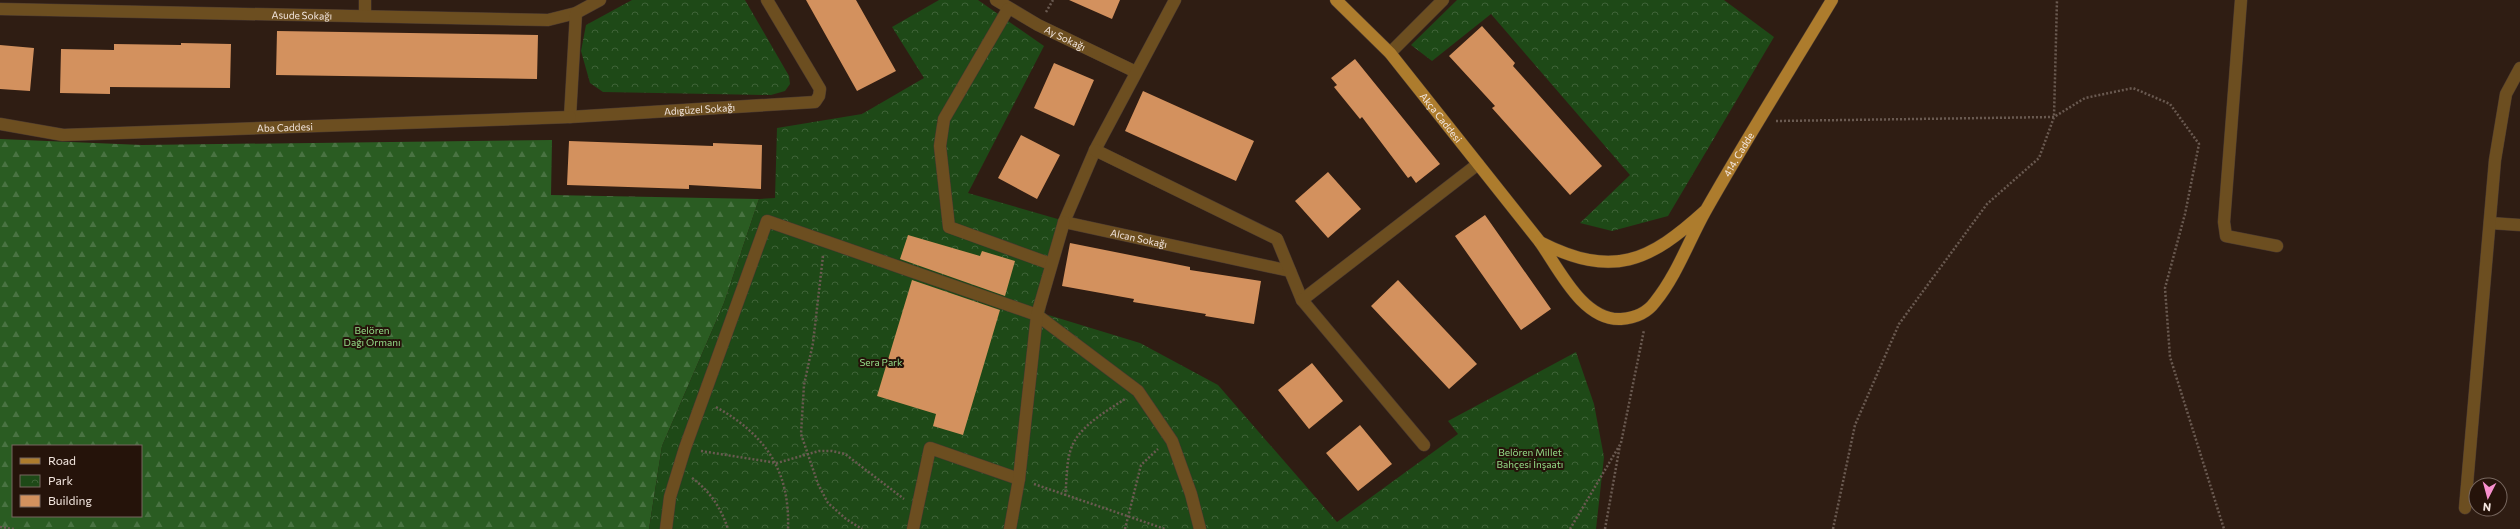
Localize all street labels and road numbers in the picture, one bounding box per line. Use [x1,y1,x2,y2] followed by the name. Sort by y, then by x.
[272,8,332,22] street label: Asude Sokağı
[1043,23,1088,53] street label: Ay Sokağı
[1418,90,1465,145] street label: Akça Caddesi
[664,101,736,117] street label: Adıgüzel Sokağı
[257,120,313,134] street label: Aba Caddesi
[1721,130,1756,178] street label: 414. Cadde
[1109,226,1168,250] street label: Alcan Sokağı

